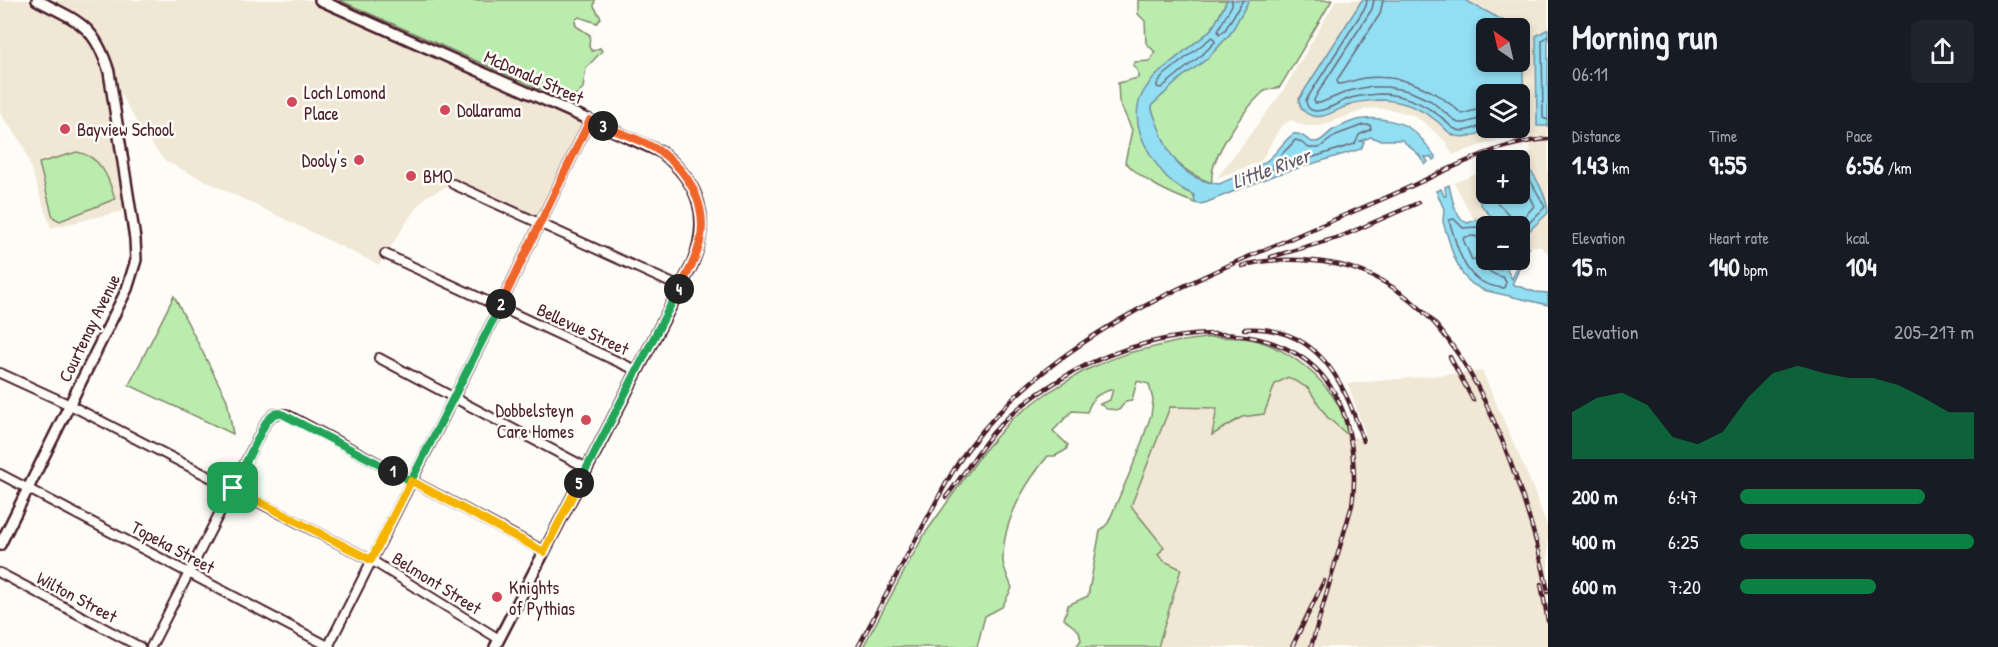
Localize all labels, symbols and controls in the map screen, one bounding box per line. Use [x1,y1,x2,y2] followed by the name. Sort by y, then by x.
[1572,15,1718,59] text: Morning run
[1476,18,1530,72] north arrow
[1476,18,1530,270] map controls
[1911,20,1974,83] button: share
[480,44,588,110] street label: McDonald Street
[1572,60,1608,87] text: 06:11
[304,80,385,126] place label: Loch Lomond Place
[1476,84,1530,138] button: layers
[285,95,299,109] marker: Loch Lomond Place
[457,98,521,123] place label: Dollarama
[438,103,452,117] marker: Dollarama
[588,111,618,141] pin: 3
[599,115,607,137] text: 3
[77,117,174,142] place label: Bayview School
[58,122,72,136] marker: Bayview School
[1572,125,1621,147] text: Distance
[1709,125,1737,147] text: Time
[1846,125,1873,147] text: Pace
[1228,141,1316,195] water label: Little River
[1572,147,1608,182] text: 1.43
[1709,147,1747,182] text: 9:55
[1846,147,1884,182] text: 6:56
[302,148,347,173] place label: Dooly's
[1476,150,1530,204] button: +
[352,153,366,167] marker: Dooly's
[1608,157,1630,179] text: km
[1884,157,1912,179] text: /km
[423,164,453,189] place label: BMO
[404,169,418,183] marker: BMO
[1476,216,1530,270] button: −
[1572,227,1625,249] text: Elevation
[1709,227,1769,249] text: Heart rate
[1846,227,1869,249] text: kcal
[1572,249,1592,284] text: 15
[1709,249,1740,284] text: 140
[1846,249,1877,284] text: 104
[1592,259,1607,281] text: m
[1740,259,1768,281] text: bpm
[52,270,126,386] street label: Courtenay Avenue
[664,274,694,304] pin: 4
[676,278,682,300] text: 4
[486,289,516,319] pin: 2
[497,293,505,315] text: 2
[533,297,634,362] street label: Bellevue Street
[1572,318,1638,345] text: Elevation
[1894,318,1974,345] text: 205–217 m
[495,398,574,444] place label: Dobbelsteyn Care Homes
[579,413,593,427] marker: Dobbelsteyn Care Homes
[378,456,408,486] pin: 1
[390,460,396,482] text: 1
[207,462,258,513] pin
[564,468,594,498] pin: 5
[216,471,249,504] icon: arrive
[576,472,582,494] text: 5
[1572,483,1617,510] text: 200 m
[1668,483,1698,510] text: 6:47
[127,515,220,580] street label: Topeka Street
[1572,528,1616,555] text: 400 m
[1668,528,1698,555] text: 6:25
[388,546,487,621] street label: Belmont Street
[32,565,122,629] street label: Wilton Street
[1572,573,1616,600] text: 600 m
[1668,573,1701,600] text: 7:20
[509,575,575,621] place label: Knights of Pythias
[490,590,504,604] marker: Knights of Pythias

